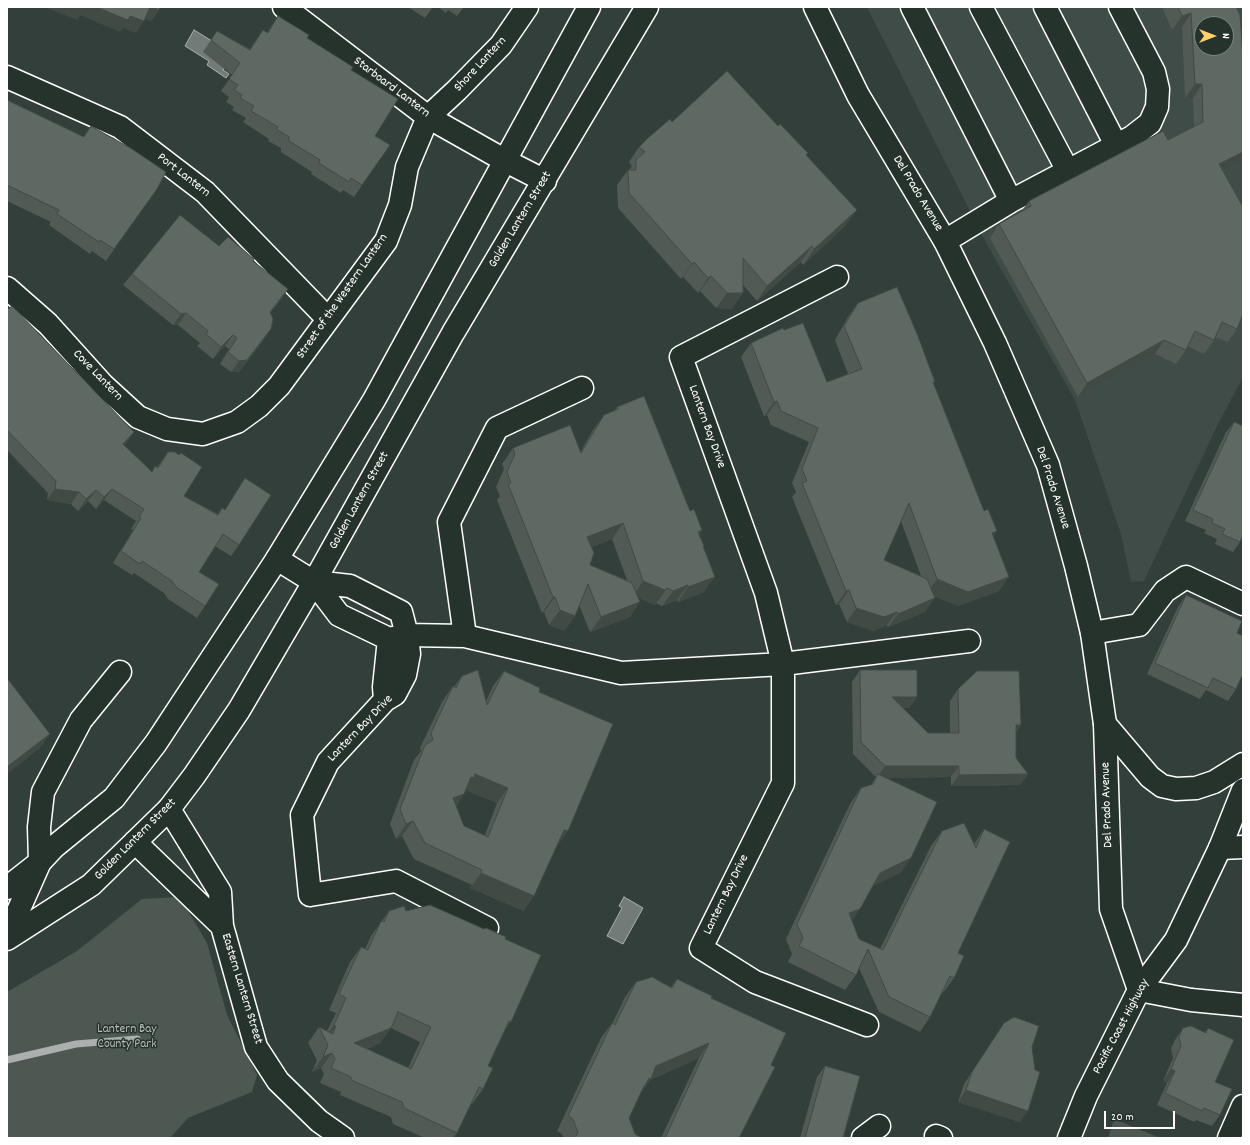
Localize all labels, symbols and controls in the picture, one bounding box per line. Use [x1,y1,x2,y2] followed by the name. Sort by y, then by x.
[1194,16,1234,56] north arrow
[1217,33,1233,39] text: N
[452,34,510,96] street label: Shore Lantern
[350,54,432,122] street label: Starboard Lantern
[153,150,213,202] street label: Port Lantern
[888,153,946,235] street label: Del Prado Avenue
[486,169,556,271] street label: Golden Lantern Street
[294,231,392,363] street label: Street of the Western Lantern
[69,347,125,405] street label: Cove Lantern
[684,383,728,471] street label: Lantern Bay Drive
[1031,445,1073,531] street label: Del Prado Avenue
[327,449,393,553] street label: Golden Lantern Street
[325,692,397,766] street label: Lantern Bay Drive
[1099,762,1117,848] street label: Del Prado Avenue
[92,796,180,884] street label: Golden Lantern Street
[701,852,753,938] street label: Lantern Bay Drive
[217,932,265,1046] street label: Eastern Lantern Street
[1090,977,1154,1077] street label: Pacific Coast Highway
[97,1022,157,1053] park label: Lantern Bay County Park
[1106,1103,1177,1129] scale bar
[1111,1109,1134,1126] text: 20 m

